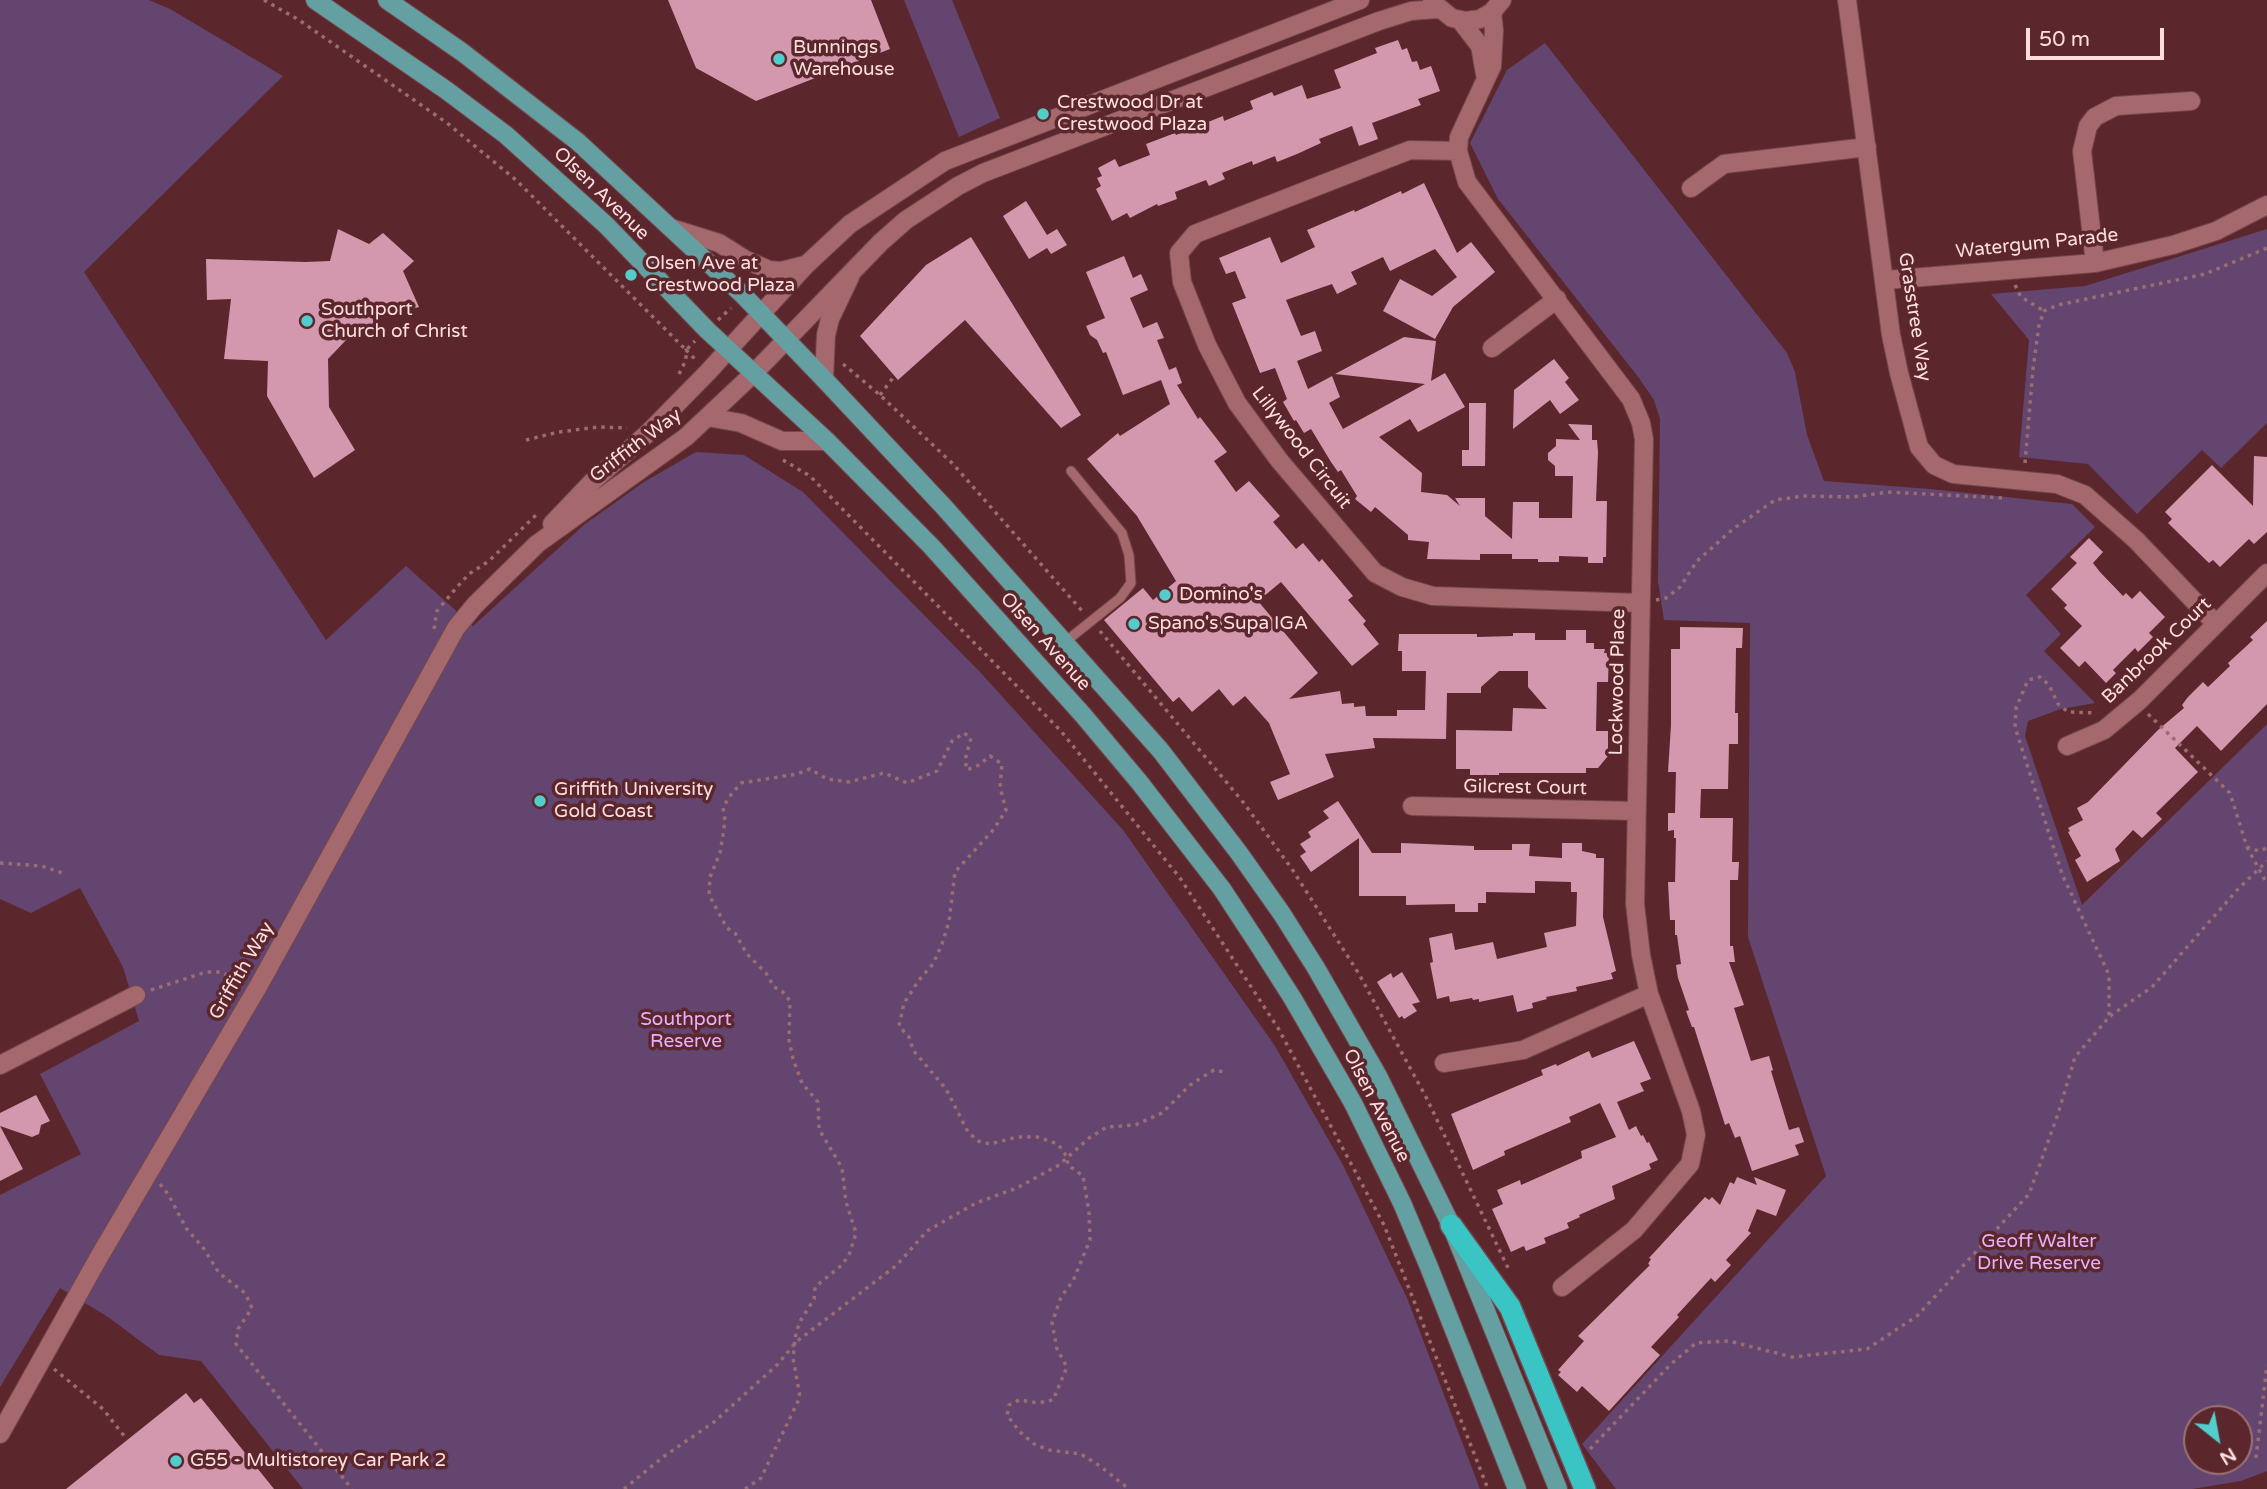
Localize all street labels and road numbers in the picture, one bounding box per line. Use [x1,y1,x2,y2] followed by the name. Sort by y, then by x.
[548,143,654,245] street label: Olsen Avenue
[1955,224,2119,264] street label: Watergum Parade
[1893,251,1935,383] street label: Grasstree Way
[1246,382,1356,514] street label: Lillywood Circuit
[586,404,686,488] street label: Griffith Way
[995,588,1095,696] street label: Olsen Avenue
[2098,593,2216,709] street label: Banbrook Court
[1605,608,1631,756] street label: Lockwood Place
[1463,776,1587,800] street label: Gilcrest Court
[205,918,279,1024] street label: Griffith Way
[1338,1045,1414,1167] street label: Olsen Avenue

